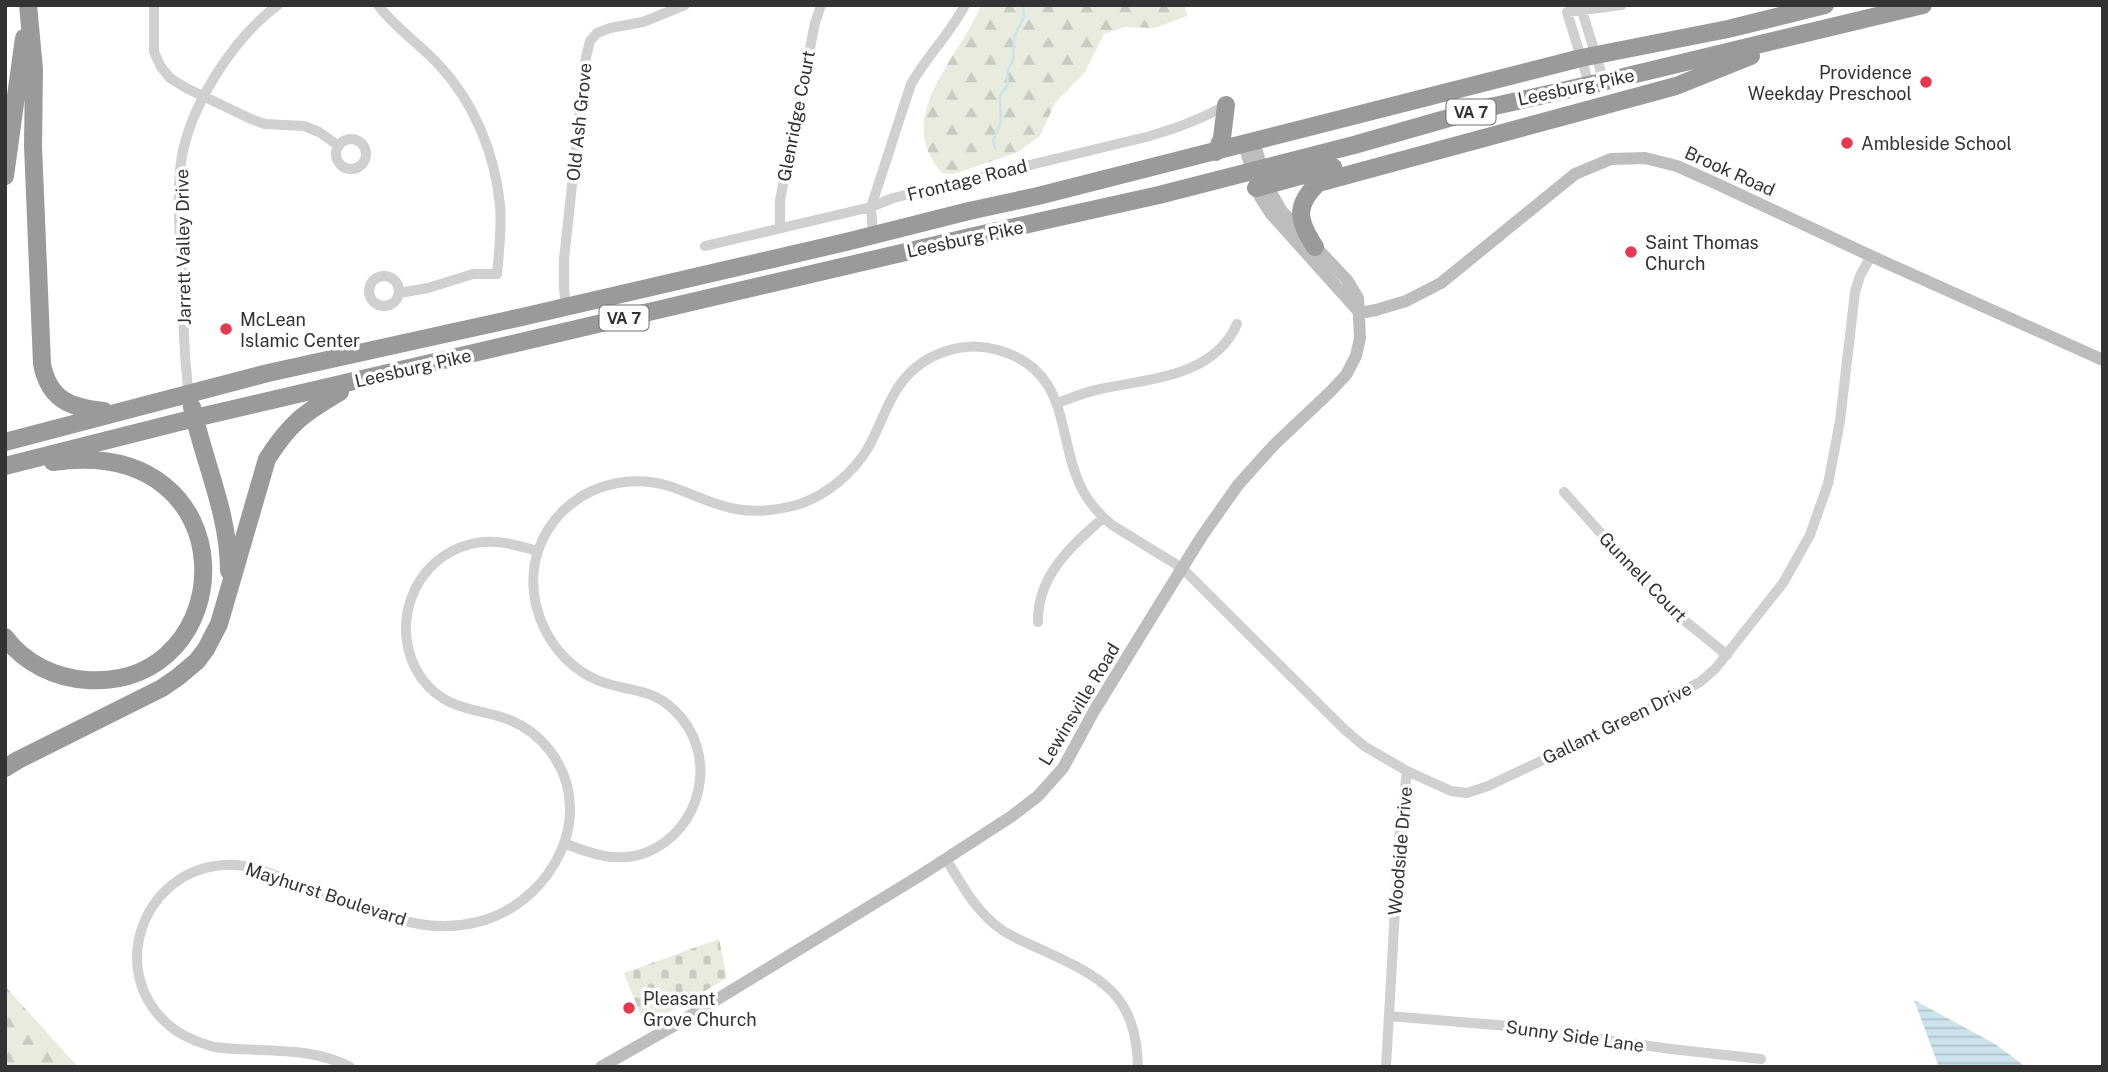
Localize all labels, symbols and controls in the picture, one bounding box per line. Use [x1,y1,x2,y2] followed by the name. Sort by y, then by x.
[773,49,819,183] street label: Glenridge Court
[562,62,596,182] street label: Old Ash Grove
[1748,62,1912,104] place label: Providence Weekday Preschool
[1516,64,1636,110] street label: Leesburg Pike
[1918,74,1934,90] marker: Providence Weekday Preschool
[1446,100,1496,124] road number: VA 7
[1861,133,2012,154] place label: Ambleside School
[1839,135,1855,151] marker: Ambleside School
[1682,142,1778,200] street label: Brook Road
[905,155,1029,205] street label: Frontage Road
[171,169,195,325] street label: Jarrett Valley Drive
[905,216,1025,262] street label: Leesburg Pike
[1645,232,1759,274] place label: Saint Thomas Church
[1623,244,1639,260] marker: Saint Thomas Church
[600,306,648,330] road number: VA 7
[240,309,360,351] place label: McLean Islamic Center
[218,321,234,337] marker: McLean Islamic Center
[353,344,473,392] street label: Leesburg Pike
[1595,528,1691,626] street label: Gunnell Court
[1034,639,1124,769] street label: Lewinsville Road
[1539,678,1695,768] street label: Gallant Green Drive
[1384,786,1416,916] street label: Woodside Drive
[243,858,409,930] street label: Mayhurst Boulevard
[643,988,757,1030] place label: Pleasant Grove Church
[621,1000,637,1016] marker: Pleasant Grove Church
[1505,1016,1645,1056] street label: Sunny Side Lane

